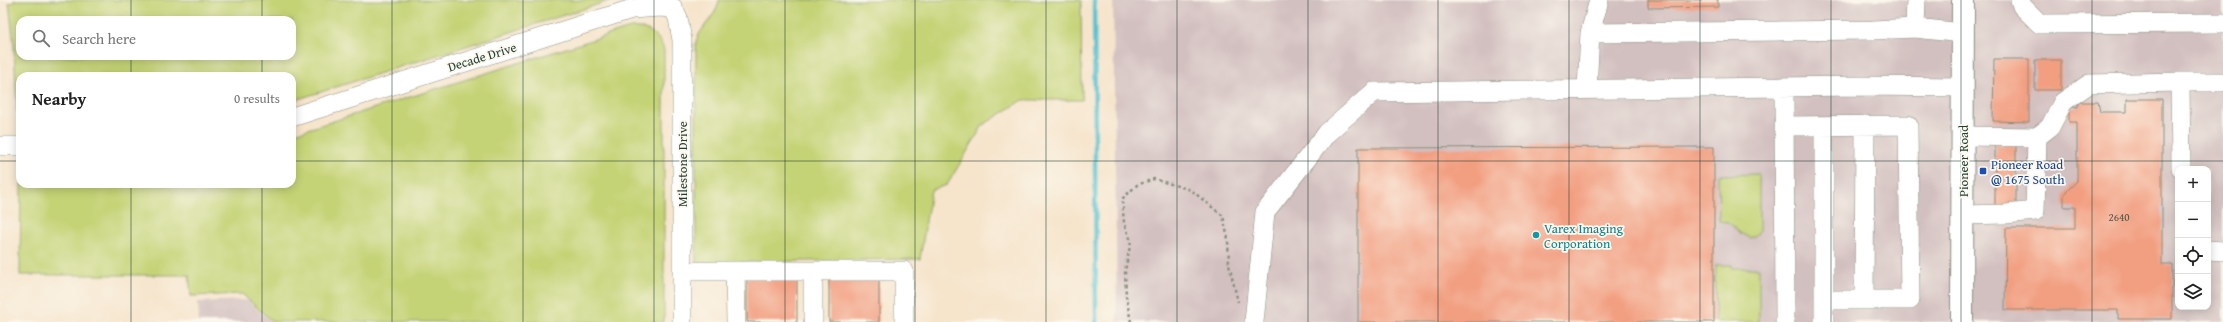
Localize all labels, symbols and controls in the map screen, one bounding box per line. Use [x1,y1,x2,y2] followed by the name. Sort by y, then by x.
[16,16,296,60] search box
[30,27,52,49] icon: search
[62,28,136,49] text: Search here
[445,38,519,76] street label: Decade Drive
[32,86,86,111] text: Nearby
[234,89,280,108] text: 0 results
[673,121,692,207] street label: Milestone Drive
[1954,125,1973,197] street label: Pioneer Road
[1991,155,2065,189] place label: Pioneer Road @ 1675 South
[1978,166,1988,176] marker: Pioneer Road @ 1675 South
[2175,166,2211,310] map controls
[2175,166,2211,202] button: +
[2175,202,2211,238] button: −
[2108,209,2130,225] house number: 2640
[1544,219,1624,253] place label: Varex Imaging Corporation
[1531,230,1541,240] marker: Varex Imaging Corporation
[2175,238,2211,274] button: locate
[2175,274,2211,310] button: layers

